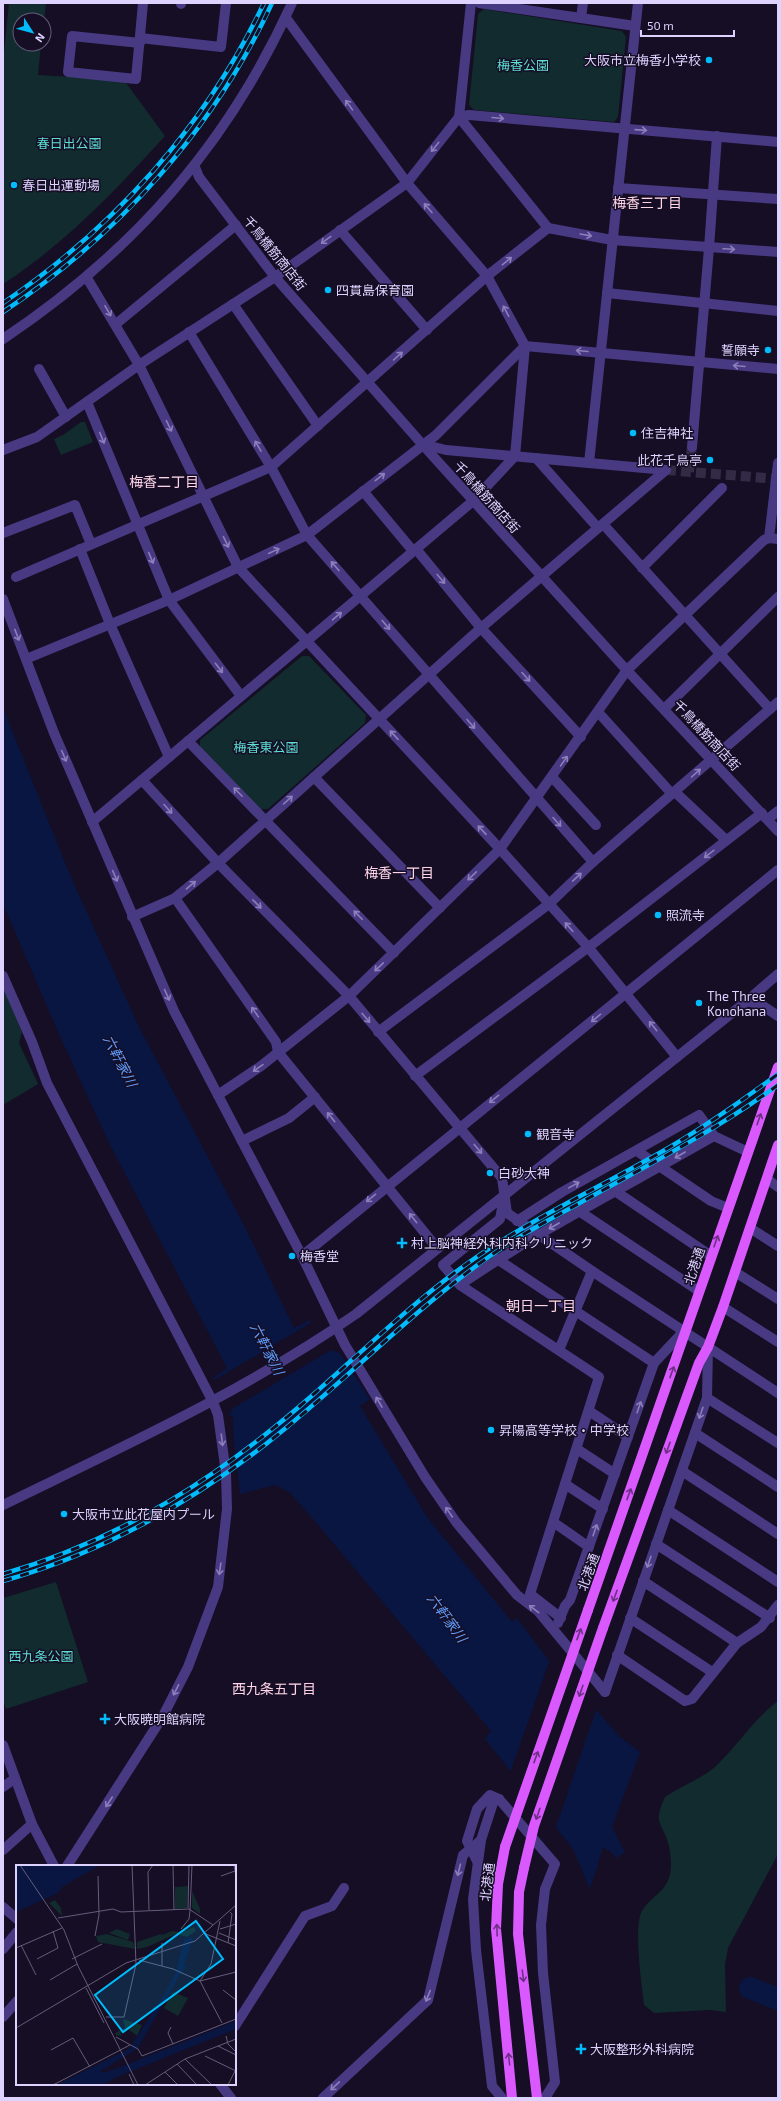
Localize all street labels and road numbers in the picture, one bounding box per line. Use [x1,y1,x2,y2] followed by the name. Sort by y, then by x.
[240,213,310,293] street label: 千鳥橋筋商店街
[451,458,523,536] street label: 千鳥橋筋商店街
[670,696,744,774] street label: 千鳥橋筋商店街
[680,1245,708,1287] street label: 北港通
[574,1551,602,1593] street label: 北港通
[477,1862,497,1902] street label: 北港通

